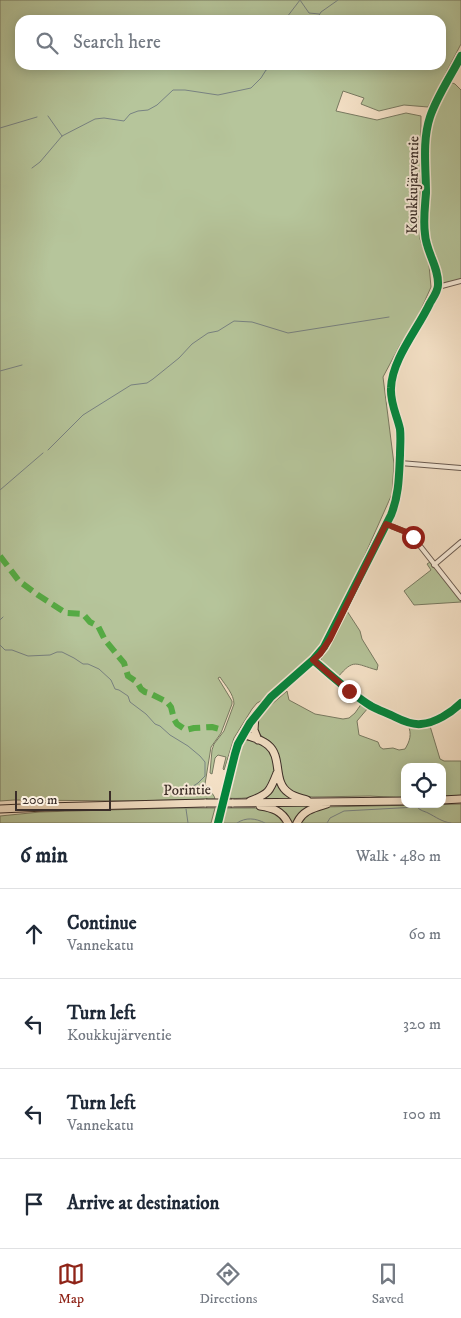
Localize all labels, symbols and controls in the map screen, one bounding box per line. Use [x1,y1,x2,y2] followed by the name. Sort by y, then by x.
[15,15,446,70] search box
[33,29,61,57] icon: search
[73,31,161,54] text: Search here
[403,136,423,234] street label: Koukkujärventie
[402,526,425,549] route start
[338,680,361,703] route end
[401,763,446,808] map controls
[401,763,446,808] button: locate
[163,780,211,800] street label: Porintie
[15,788,111,811] scale bar
[22,791,57,809] text: 200 m
[20,843,68,869] text: 6 min
[356,846,441,866] text: Walk · 480 m
[67,912,137,935] text: Continue
[20,920,48,948] icon: ahead
[409,924,441,944] text: 60 m
[67,935,134,955] text: Vannekatu
[67,1002,136,1025] text: Turn left
[20,1010,48,1038] icon: left
[403,1014,441,1034] text: 320 m
[67,1025,172,1045] text: Koukkujärventie
[67,1092,136,1115] text: Turn left
[20,1100,48,1128] icon: left
[403,1104,441,1124] text: 100 m
[67,1115,134,1135] text: Vannekatu
[20,1190,48,1218] icon: arrive
[67,1192,219,1215] text: Arrive at destination
[57,1260,85,1308] tab: Map
[199,1260,257,1308] tab: Directions
[372,1260,404,1308] tab: Saved

